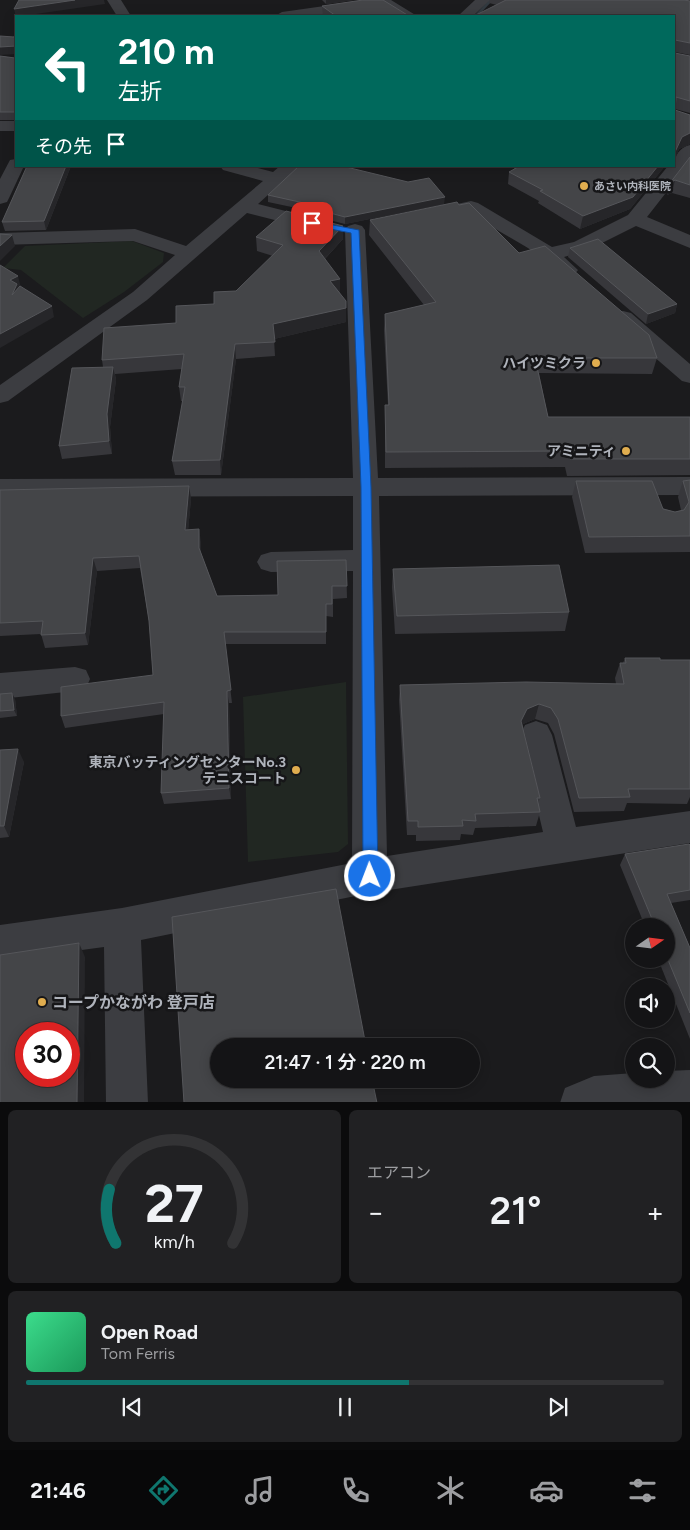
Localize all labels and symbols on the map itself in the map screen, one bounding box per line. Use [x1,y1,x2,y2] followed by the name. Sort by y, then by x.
[578,180,590,192] marker: あさい内科医院
[594,180,671,193] place label: あさい内科医院
[291,202,333,244] pin
[502,355,586,372] place label: ハイツミクラ
[590,357,602,369] marker: ハイツミクラ
[547,443,616,460] place label: アミニティ
[620,445,632,457] marker: アミニティ
[89,754,286,787] place label: 東京バッティングセンターNo.3 テニスコート
[290,764,302,776] marker: 東京バッティングセンターNo.3 テニスコート
[343,849,395,901] position arrow
[625,918,675,968] north arrow
[52,993,215,1012] place label: コープかながわ 登戸店
[36,996,48,1008] marker: コープかながわ 登戸店
[15,1022,80,1087] speed limit sign: 30

